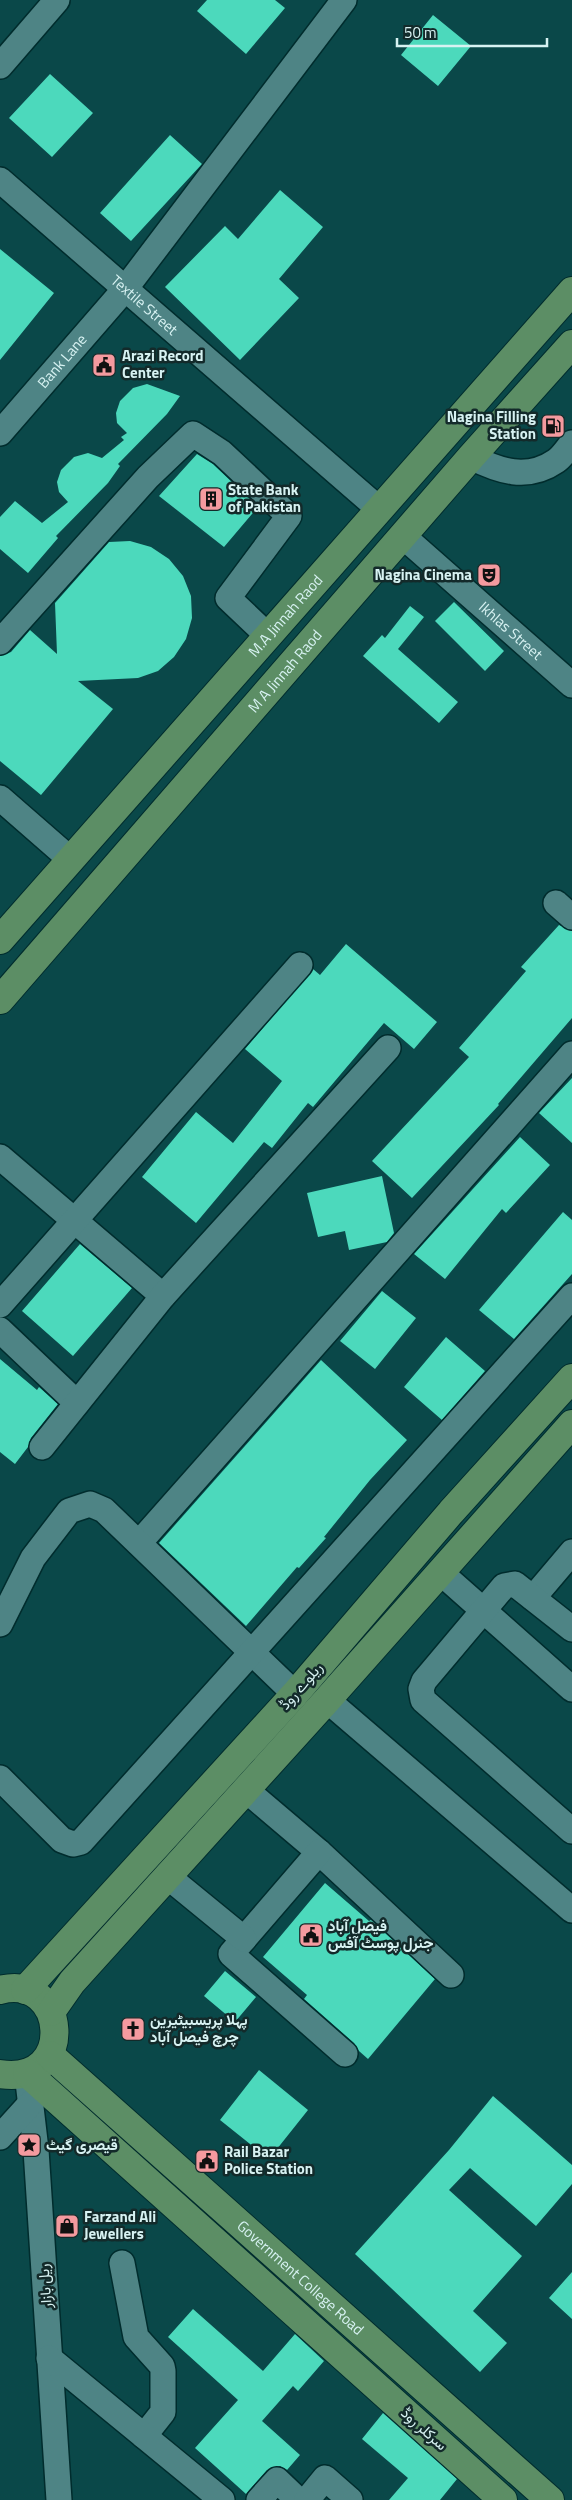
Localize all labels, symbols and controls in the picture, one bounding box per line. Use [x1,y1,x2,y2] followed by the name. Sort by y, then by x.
[397,15,547,47] scale bar
[404,21,437,44] text: 50 m
[106,269,184,341] street label: Textile Street
[32,329,92,393] street label: Bank Lane
[122,344,204,384] place label: Arazi Record Center
[91,352,117,378] public building icon: Arazi Record Center
[447,405,536,445] place label: Nagina Filling Station
[540,413,566,439] fuel station icon: Nagina Filling Station
[228,478,301,518] place label: State Bank of Pakistan
[198,486,224,512] building icon: State Bank of Pakistan
[476,562,502,588] theatre icon: Nagina Cinema
[375,563,472,586] place label: Nagina Cinema
[242,569,328,662] street label: M.A Jinnah Raod
[474,596,549,666] street label: Ikhlas Street
[242,624,327,718] street label: M A Jinnah Raod
[273,1657,328,1715] street label: ریلوے روڈ
[328,1914,433,1954] place label: فیصل آباد جنرل پوسٹ آفس
[298,1922,324,1948] public building icon: فیصل آباد جنرل پوسٹ آفس
[150,2008,248,2048] place label: پہلا پریسبیٹیرین چرچ فیصل آباد
[120,2016,146,2042] church icon: پہلا پریسبیٹیرین چرچ فیصل آباد
[16,2132,42,2158] place icon: قیصری گیٹ
[46,2133,118,2156] place label: قیصری گیٹ
[224,2140,313,2180] place label: Rail Bazar Police Station
[194,2148,220,2174] public building icon: Rail Bazar Police Station
[84,2205,156,2245] place label: Farzand Ali Jewellers
[54,2213,80,2239] shop icon: Farzand Ali Jewellers
[232,2214,369,2340] street label: Government College Road
[31,2263,58,2310] street label: ریل بازار
[396,2402,453,2456] street label: سرکلر روڈ

